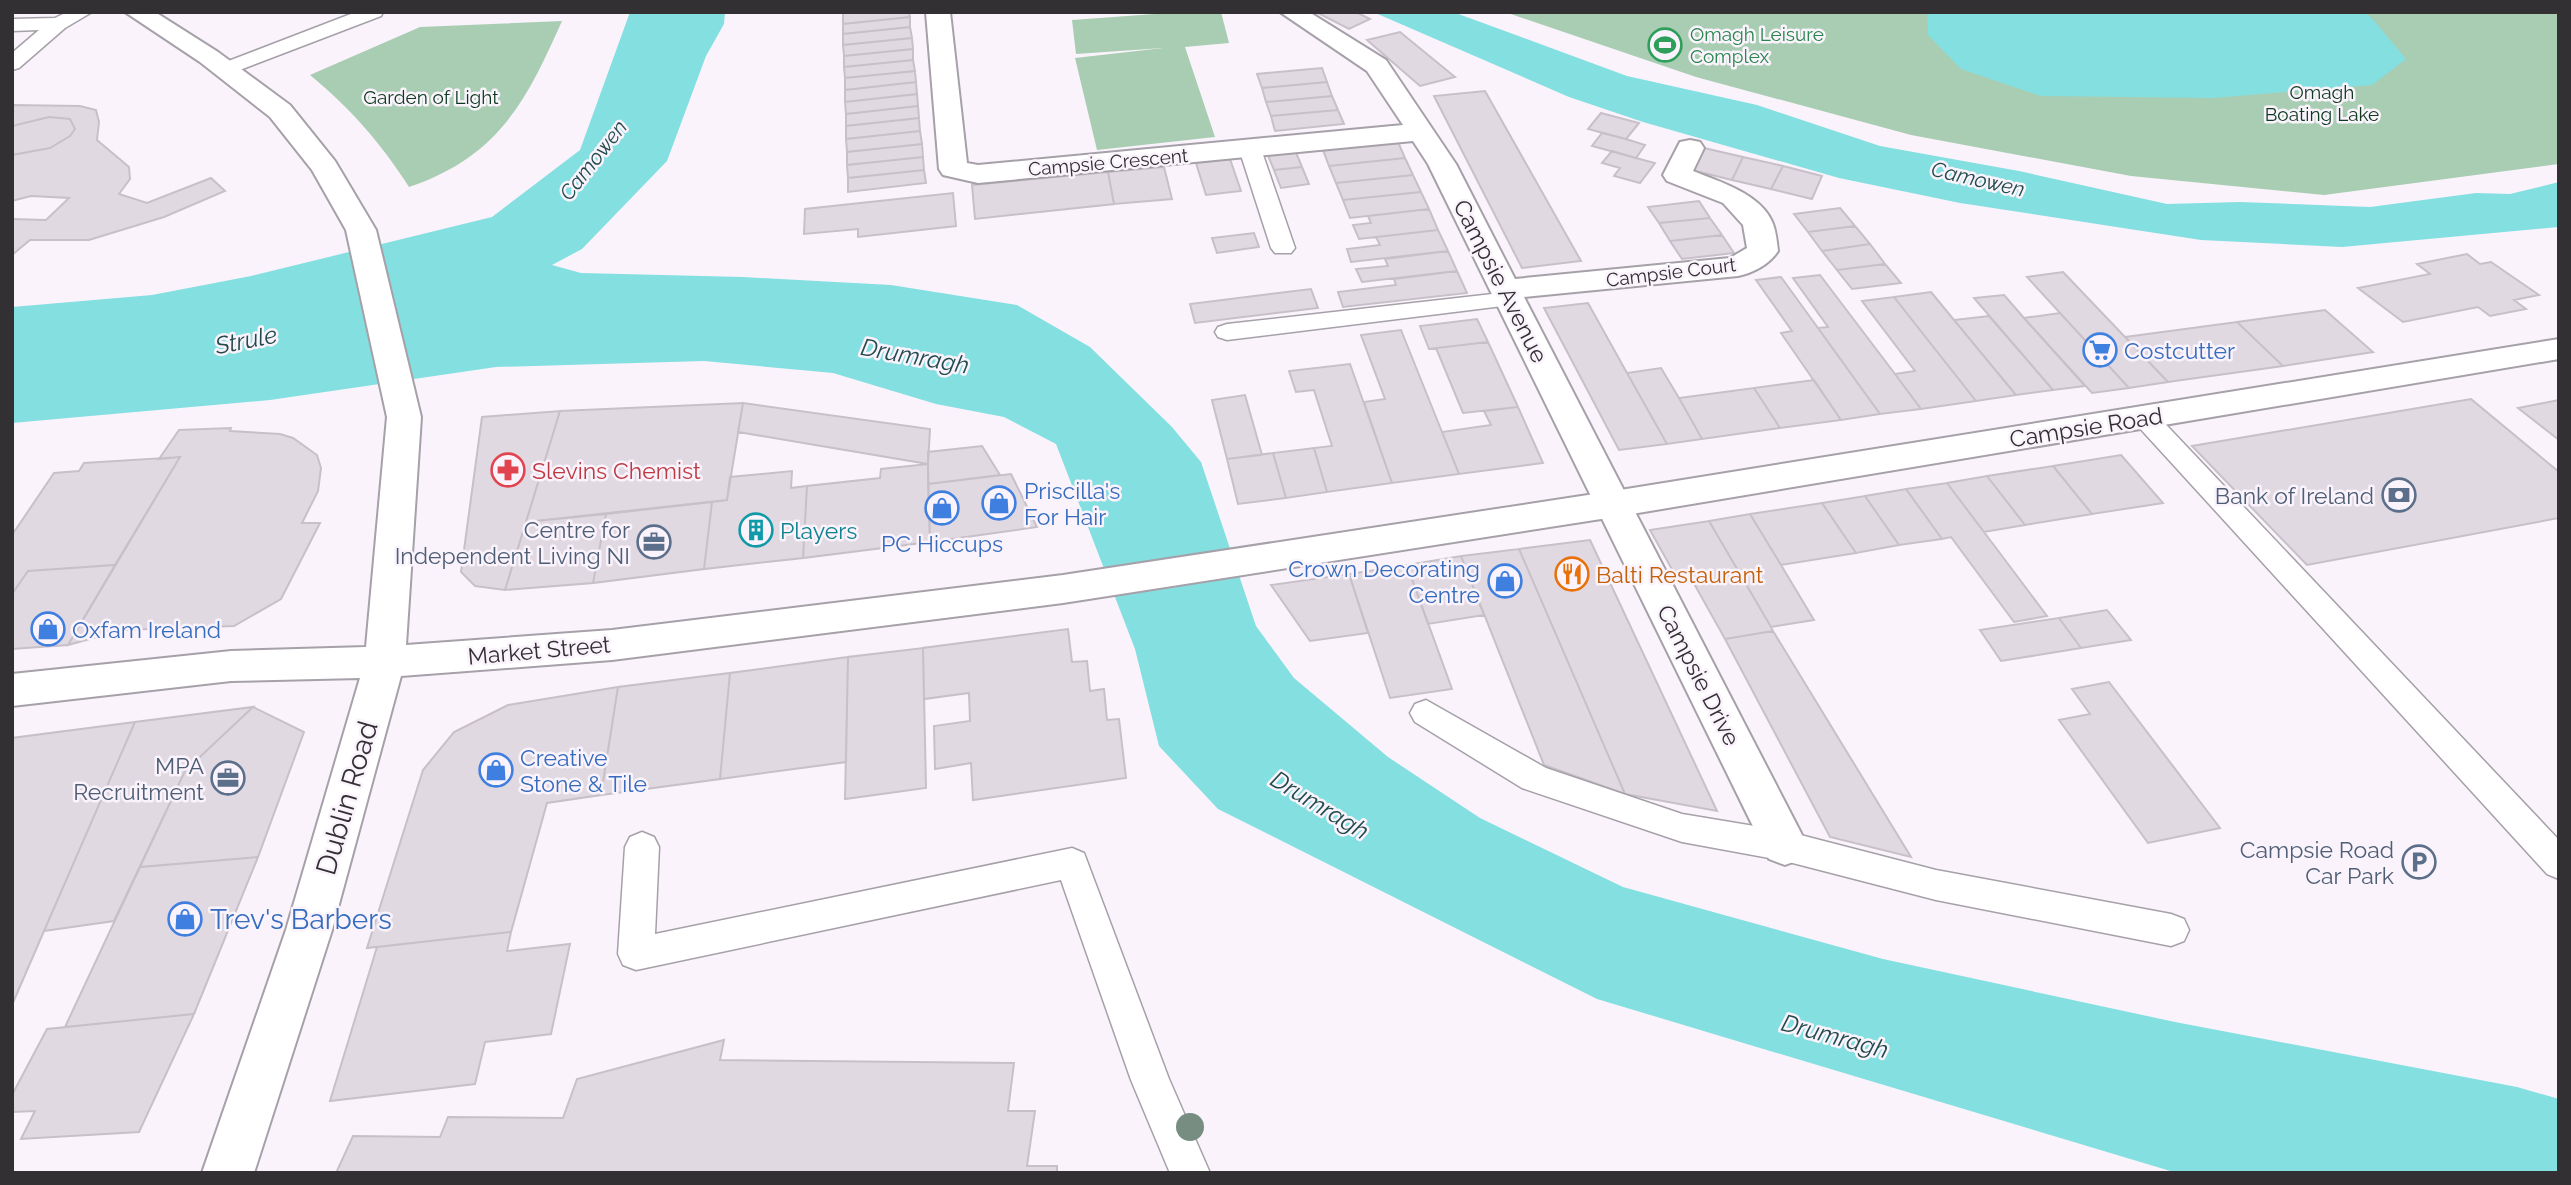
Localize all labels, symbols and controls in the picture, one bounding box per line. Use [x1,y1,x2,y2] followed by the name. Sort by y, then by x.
[1690,23,1824,67] place label: Omagh Leisure Complex
[1646,26,1684,64] sports icon: Omagh Leisure Complex
[2265,81,2379,125] park label: Omagh Boating Lake
[363,86,499,108] park label: Garden of Light
[554,115,632,205] water label: Camowen
[1027,144,1190,180] street label: Campsie Crescent
[1929,156,2027,202] water label: Camowen
[1448,195,1554,367] street label: Campsie Avenue
[1605,253,1738,291] street label: Campsie Court
[212,320,280,360] water label: Strule
[2081,331,2119,369] supermarket icon: Costcutter
[859,332,971,380] water label: Drumragh
[2124,337,2235,364] place label: Costcutter
[2008,402,2164,452] street label: Campsie Road
[489,451,527,489] pharmacy icon: Slevins Chemist
[532,457,701,484] place label: Slevins Chemist
[2380,476,2418,514] bank icon: Bank of Ireland
[1024,477,1120,530] place label: Priscilla's For Hair
[2215,482,2374,509] place label: Bank of Ireland
[980,484,1018,522] shop icon: Priscilla's For Hair
[923,489,961,527] shop icon: PC Hiccups
[737,511,775,549] building icon: Players
[395,516,630,569] place label: Centre for Independent Living NI
[780,517,857,544] place label: Players
[635,523,673,561] office icon: Centre for Independent Living NI
[881,530,1003,557] place label: PC Hiccups
[1288,555,1480,608] place label: Crown Decorating Centre
[1553,555,1591,593] restaurant icon: Balti Restaurant
[1596,561,1764,588] place label: Balti Restaurant
[1486,562,1524,600] shop icon: Crown Decorating Centre
[1652,600,1746,750] street label: Campsie Drive
[29,610,67,648] shop icon: Oxfam Ireland
[72,616,221,643] place label: Oxfam Ireland
[467,630,612,670] street label: Market Street
[309,717,385,879] street label: Dublin Road
[520,744,647,797] place label: Creative Stone & Tile
[477,751,515,789] shop icon: Creative Stone & Tile
[73,752,204,805] place label: MPA Recruitment
[209,759,247,797] office icon: MPA Recruitment
[1266,764,1374,846] water label: Drumragh
[2240,836,2394,889] place label: Campsie Road Car Park
[2400,843,2438,881] parking icon: Campsie Road Car Park
[166,900,204,938] shop icon: Trev's Barbers
[210,903,392,936] place label: Trev's Barbers
[1778,1008,1892,1064] water label: Drumragh

